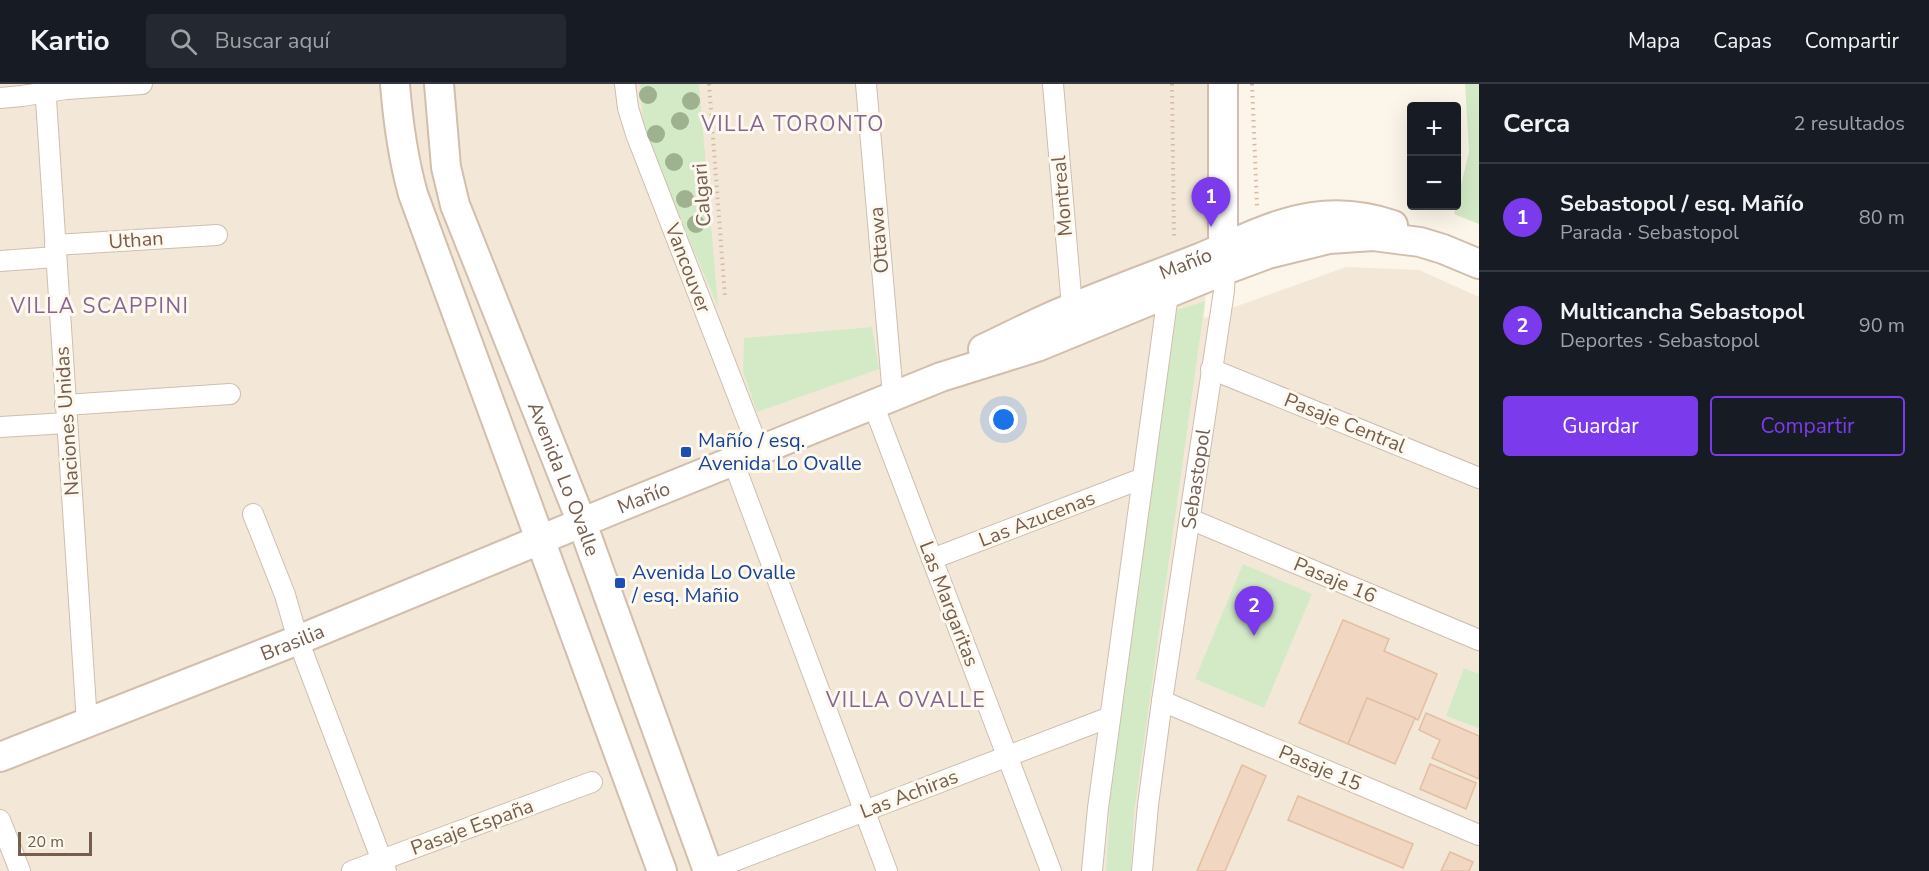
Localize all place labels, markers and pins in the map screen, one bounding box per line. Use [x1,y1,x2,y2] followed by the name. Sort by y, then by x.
[1192,178,1230,227] pin: 1
[698,427,862,477] place label: Mañío / esq. Avenida Lo Ovalle
[679,445,693,459] marker: Mañío / esq. Avenida Lo Ovalle
[631,559,796,609] place label: Avenida Lo Ovalle / esq. Mañio
[613,576,627,590] marker: Avenida Lo Ovalle / esq. Mañio
[1234,586,1274,636] pin: 2

